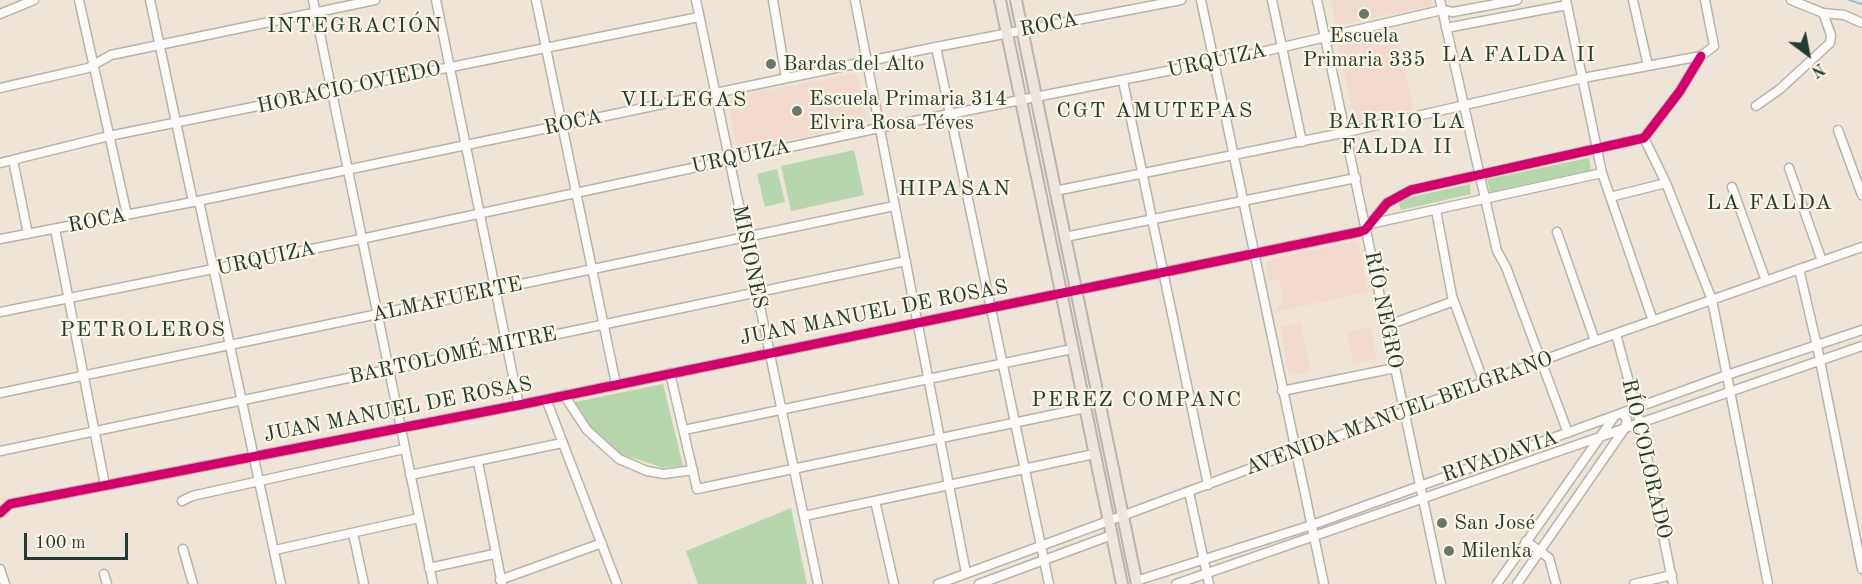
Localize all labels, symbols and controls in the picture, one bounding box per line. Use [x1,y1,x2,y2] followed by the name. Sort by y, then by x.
[1018,7,1080,43] street label: ROCA
[1357,7,1371,21] marker: Escuela Primaria 335
[267,13,443,39] district label: INTEGRACIÓN
[1303,23,1425,73] place label: Escuela Primaria 335
[1778,24,1838,84] north arrow
[1165,38,1269,84] street label: URQUIZA
[1442,42,1596,68] district label: LA FALDA II
[783,51,924,77] place label: Bardas del Alto
[255,56,443,120] street label: HORACIO OVIEDO
[764,57,778,71] marker: Bardas del Alto
[1808,59,1827,79] text: N
[809,86,1007,136] place label: Escuela Primaria 314 Elvira Rosa Téves
[620,87,748,113] district label: VILLEGAS
[1056,98,1254,124] district label: CGT AMUTEPAS
[790,104,804,118] marker: Escuela Primaria 314 Elvira Rosa Téves
[542,105,604,141] street label: ROCA
[1328,109,1466,160] district label: BARRIO LA FALDA II
[689,134,793,180] street label: URQUIZA
[898,176,1012,202] district label: HIPASAN
[1707,190,1833,216] district label: LA FALDA
[66,203,128,239] street label: ROCA
[726,203,772,311] street label: MISIONES
[214,236,318,282] street label: URQUIZA
[1358,249,1408,371] street label: RÍO NEGRO
[369,272,525,328] street label: ALMAFUERTE
[738,275,1010,351] street label: JUAN MANUEL DE ROSAS
[60,317,226,343] district label: PETROLEROS
[347,322,559,390] street label: BARTOLOMÉ MITRE
[1242,347,1556,481] street label: AVENIDA MANUEL BELGRANO
[262,372,534,448] street label: JUAN MANUEL DE ROSAS
[1615,376,1677,542] street label: RÍO COLORADO
[1031,387,1243,413] district label: PEREZ COMPANC
[1439,425,1561,489] street label: RIVADAVIA
[1454,510,1535,536] place label: San José
[1435,516,1449,530] marker: San José
[27,521,130,559] scale bar
[35,534,86,552] text: 100 m
[1461,538,1532,564] place label: Milenka
[1442,544,1456,558] marker: Milenka

